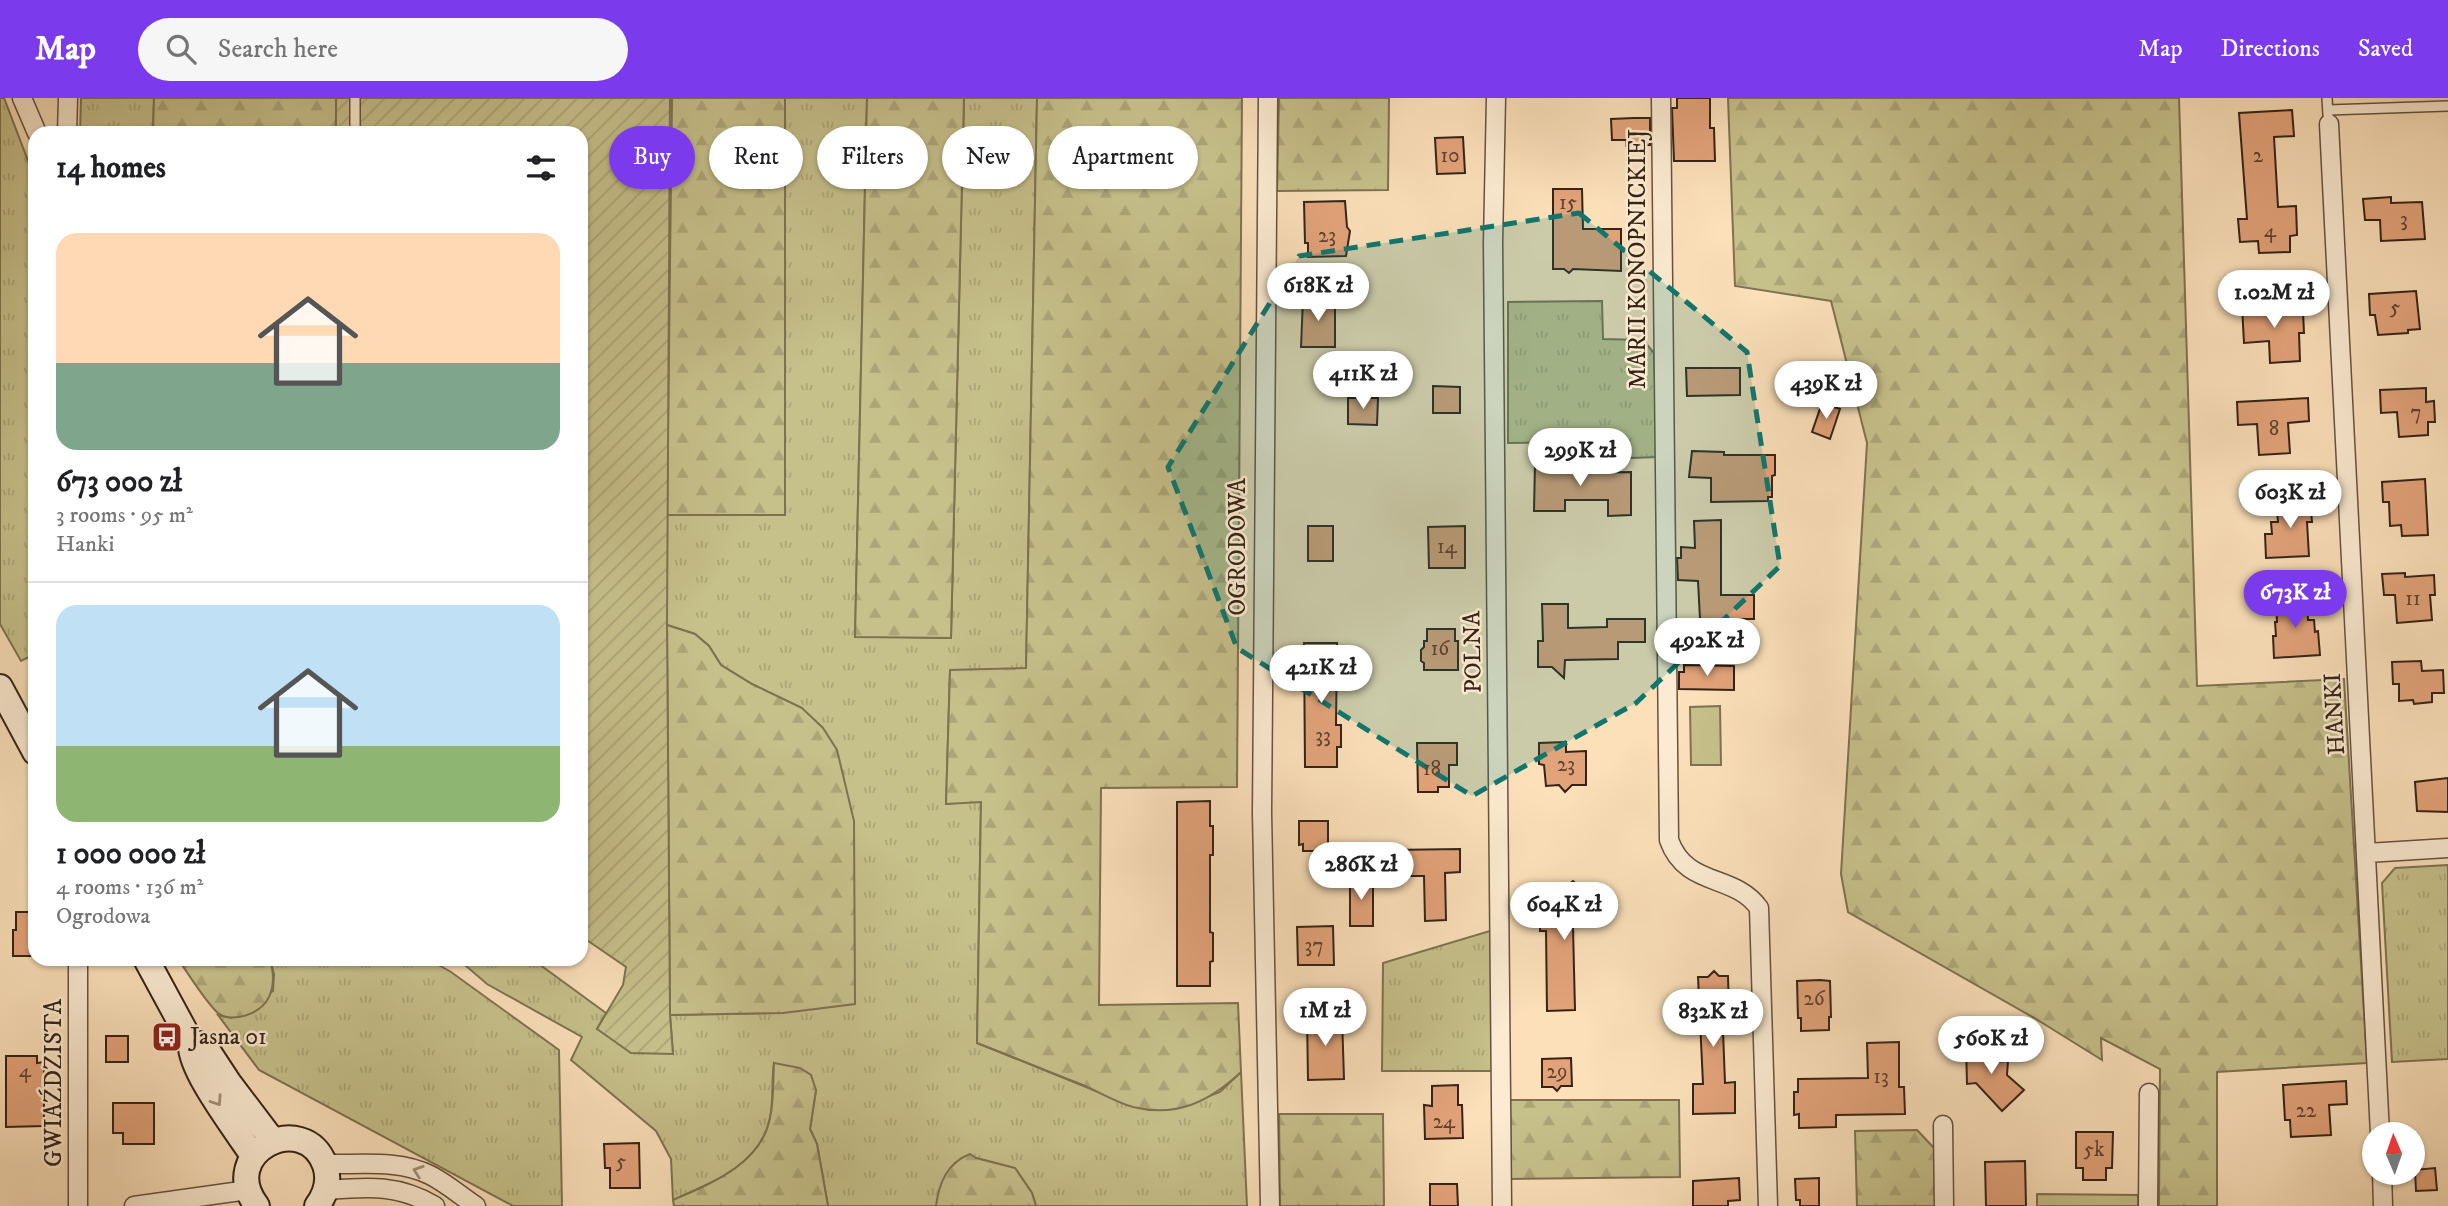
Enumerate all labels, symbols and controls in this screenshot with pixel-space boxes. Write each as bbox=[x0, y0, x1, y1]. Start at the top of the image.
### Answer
search box bbox=[138, 18, 628, 81]
text: Map bbox=[35, 29, 96, 70]
icon: search bbox=[162, 30, 200, 68]
text: Search here bbox=[218, 33, 338, 66]
text: Map bbox=[2138, 34, 2183, 64]
text: Directions bbox=[2221, 34, 2320, 64]
text: Saved bbox=[2358, 34, 2413, 64]
chip: Buy bbox=[609, 126, 695, 189]
chip: Rent bbox=[709, 126, 803, 189]
chip: Filters bbox=[817, 126, 928, 189]
chip: New bbox=[942, 126, 1034, 189]
chip: Apartment bbox=[1048, 126, 1198, 189]
street label: MARII KONOPNICKIEJ bbox=[1623, 129, 1653, 389]
house number: 10 bbox=[1441, 143, 1459, 169]
house number: 2 bbox=[2253, 143, 2264, 169]
icon: filters bbox=[522, 149, 560, 187]
text: 14 homes bbox=[56, 150, 166, 187]
house number: 15 bbox=[1559, 190, 1577, 216]
house number: 3 bbox=[2400, 207, 2408, 233]
house number: 4 bbox=[2264, 218, 2277, 244]
house number: 23 bbox=[1318, 223, 1336, 249]
pin: 618K zł bbox=[1253, 264, 1383, 323]
text: 618K zł bbox=[1283, 271, 1353, 300]
pin: 1.02M zł bbox=[2202, 271, 2346, 330]
icon: home bbox=[245, 278, 371, 404]
text: 1.02M zł bbox=[2234, 278, 2314, 307]
house number: 5 bbox=[2390, 295, 2400, 321]
pin: 411K zł bbox=[1298, 352, 1428, 411]
text: 411K zł bbox=[1329, 359, 1397, 388]
pin: 439K zł bbox=[1761, 362, 1891, 421]
text: 439K zł bbox=[1790, 369, 1862, 398]
house number: 7 bbox=[2410, 400, 2422, 426]
house number: 8 bbox=[2269, 416, 2279, 442]
pin: 299K zł bbox=[1515, 428, 1645, 488]
text: 299K zł bbox=[1544, 436, 1616, 465]
text: 673 000 zł bbox=[56, 464, 182, 501]
pin: 603K zł bbox=[2225, 470, 2355, 530]
street label: OGRODOWA bbox=[1223, 478, 1253, 616]
text: 603K zł bbox=[2255, 478, 2325, 507]
text: 3 rooms · 95 m² bbox=[56, 501, 193, 530]
text: Hanki bbox=[56, 530, 114, 559]
house number: 14 bbox=[1437, 534, 1458, 560]
pin: 673K zł bbox=[2230, 570, 2360, 630]
text: 673K zł bbox=[2260, 578, 2330, 607]
house number: 11 bbox=[2405, 586, 2421, 612]
street label: POLNA bbox=[1457, 610, 1489, 693]
pin: 492K zł bbox=[1642, 618, 1772, 678]
text: 492K zł bbox=[1670, 626, 1744, 655]
house number: 16 bbox=[1431, 636, 1450, 662]
pin: 421K zł bbox=[1256, 646, 1386, 705]
icon: home bbox=[245, 650, 371, 776]
text: 421K zł bbox=[1286, 653, 1356, 682]
street label: HANKI bbox=[2318, 672, 2352, 756]
house number: 33 bbox=[1315, 723, 1331, 749]
house number: 23 bbox=[1557, 752, 1575, 778]
house number: 18 bbox=[1423, 756, 1441, 782]
text: 1 000 000 zł bbox=[56, 836, 205, 873]
pin: 286K zł bbox=[1296, 842, 1426, 902]
text: 286K zł bbox=[1325, 850, 1397, 879]
text: 4 rooms · 136 m² bbox=[56, 873, 203, 902]
pin: 604K zł bbox=[1499, 882, 1629, 942]
text: 604K zł bbox=[1526, 890, 1602, 919]
text: Ogrodowa bbox=[56, 902, 150, 931]
house number: 37 bbox=[1305, 933, 1323, 959]
house number: 26 bbox=[1803, 986, 1826, 1012]
pin: 1M zł bbox=[1276, 988, 1374, 1048]
pin: 832K zł bbox=[1648, 990, 1778, 1049]
text: 1M zł bbox=[1299, 996, 1351, 1025]
text: 832K zł bbox=[1678, 997, 1748, 1026]
street label: GWIAŹDZISTA bbox=[38, 998, 69, 1167]
pin: 560K zł bbox=[1926, 1016, 2056, 1076]
bus stop icon: Jasna 01 bbox=[150, 1020, 184, 1054]
place label: Jasna 01 bbox=[188, 1022, 267, 1052]
text: 560K zł bbox=[1954, 1024, 2028, 1053]
house number: 4 bbox=[19, 1058, 32, 1084]
house number: 29 bbox=[1547, 1059, 1567, 1085]
house number: 13 bbox=[1873, 1064, 1889, 1090]
one-way arrow bbox=[208, 1093, 221, 1106]
house number: 22 bbox=[2296, 1098, 2317, 1124]
house number: 24 bbox=[1433, 1109, 1456, 1135]
north arrow bbox=[2362, 1122, 2426, 1185]
map controls bbox=[2362, 1122, 2425, 1185]
house number: 5k bbox=[2084, 1137, 2105, 1163]
house number: 5 bbox=[616, 1149, 626, 1175]
one-way arrow bbox=[413, 1165, 425, 1179]

